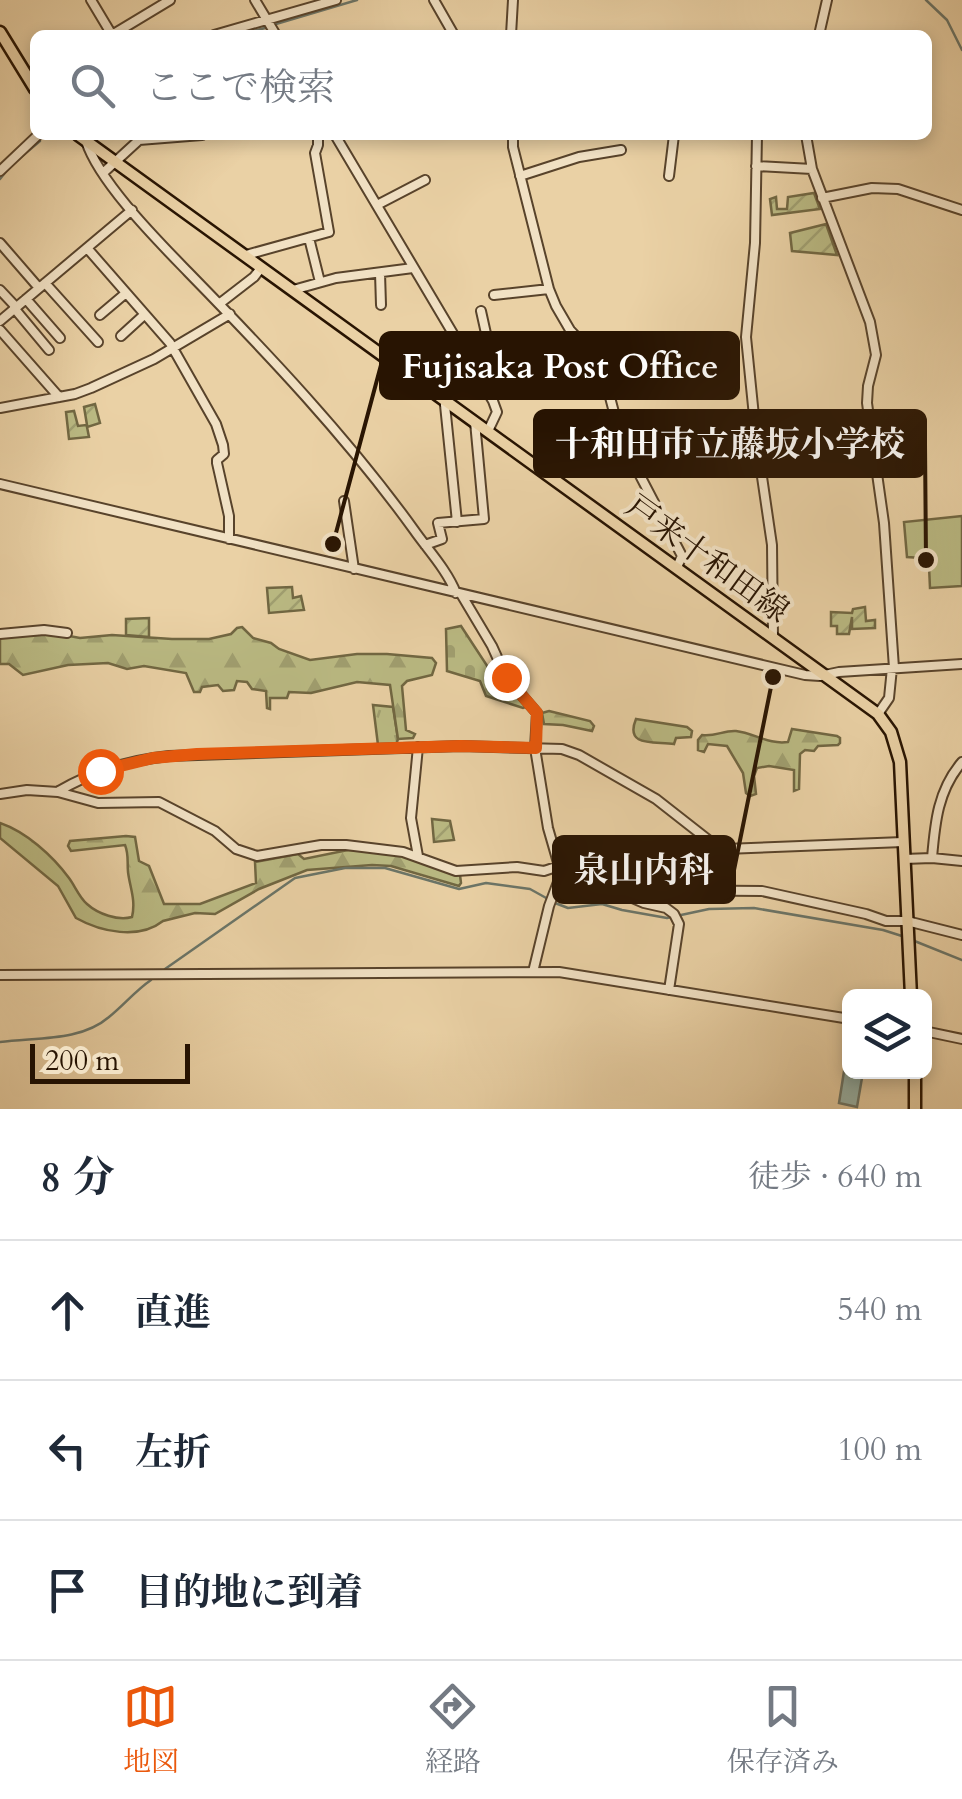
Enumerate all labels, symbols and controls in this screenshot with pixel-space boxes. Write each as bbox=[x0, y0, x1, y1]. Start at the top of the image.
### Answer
search box bbox=[30, 30, 932, 140]
icon: search bbox=[65, 58, 120, 113]
text: ここで検索 bbox=[145, 62, 335, 114]
callout: Fujisaka Post Office bbox=[381, 333, 738, 398]
text: Fujisaka Post Office bbox=[402, 343, 718, 391]
callout: 十和田市立藤坂小学校 bbox=[535, 411, 925, 476]
text: 十和田市立藤坂小学校 bbox=[555, 421, 905, 469]
street label: 戸来十和田線 bbox=[616, 485, 798, 633]
route end bbox=[484, 655, 530, 701]
route start bbox=[78, 749, 124, 795]
callout: 泉山内科 bbox=[554, 837, 734, 902]
text: 泉山内科 bbox=[574, 847, 714, 895]
map controls bbox=[842, 989, 932, 1079]
button: layers bbox=[842, 989, 932, 1079]
scale bar bbox=[30, 1039, 190, 1084]
text: 200 m bbox=[45, 1042, 119, 1080]
text: 8 分 bbox=[40, 1149, 115, 1206]
text: 徒歩 · 640 m bbox=[748, 1155, 922, 1199]
icon: ahead bbox=[40, 1283, 95, 1338]
text: 直進 bbox=[135, 1287, 211, 1339]
text: 540 m bbox=[837, 1288, 922, 1332]
icon: left bbox=[40, 1423, 95, 1478]
text: 左折 bbox=[135, 1427, 211, 1479]
text: 100 m bbox=[837, 1428, 922, 1472]
icon: arrive bbox=[40, 1563, 95, 1618]
text: 目的地に到着 bbox=[135, 1567, 363, 1619]
tab: 地図 bbox=[123, 1679, 179, 1781]
tab: 経路 bbox=[425, 1679, 481, 1781]
tab: 保存済み bbox=[727, 1679, 839, 1781]

